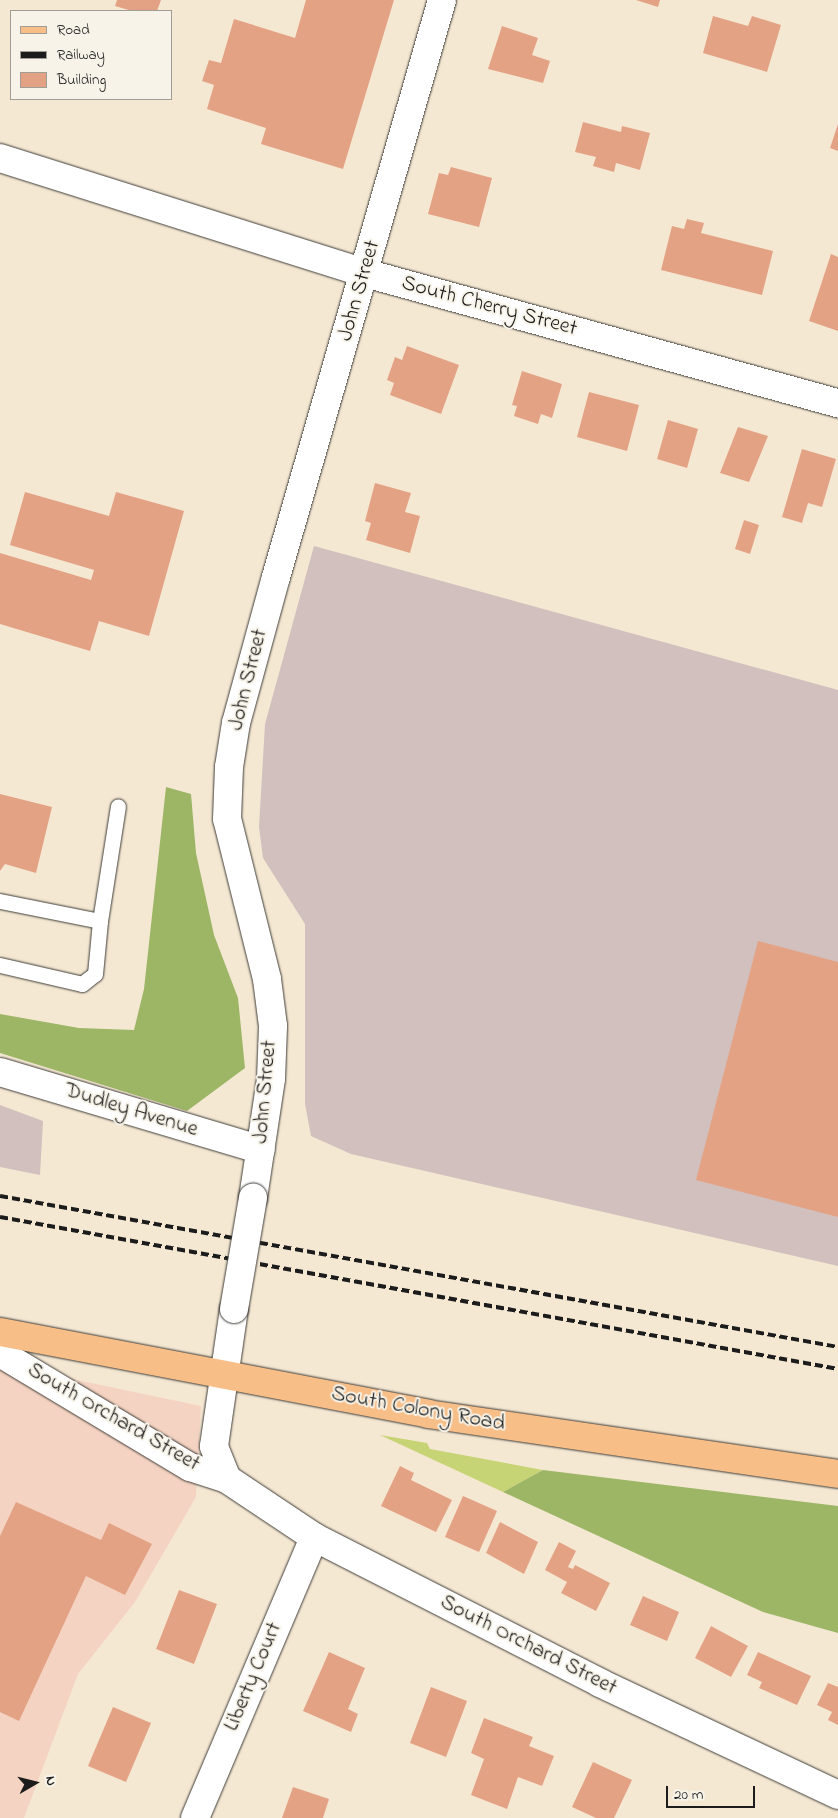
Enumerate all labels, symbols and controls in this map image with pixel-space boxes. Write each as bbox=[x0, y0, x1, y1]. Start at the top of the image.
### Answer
legend bbox=[10, 10, 172, 100]
text: Road bbox=[57, 19, 90, 41]
text: Railway bbox=[57, 44, 105, 66]
text: Building bbox=[57, 69, 106, 91]
street label: John Street bbox=[333, 237, 387, 345]
street label: South Cherry Street bbox=[398, 271, 580, 343]
street label: John Street bbox=[224, 626, 274, 734]
street label: John Street bbox=[248, 1039, 284, 1145]
street label: Dudley Avenue bbox=[61, 1078, 201, 1144]
street label: South Orchard Street bbox=[22, 1358, 204, 1478]
street label: South Colony Road bbox=[329, 1382, 507, 1438]
street label: South Orchard Street bbox=[435, 1590, 621, 1702]
street label: Liberty Court bbox=[219, 1619, 289, 1735]
north arrow bbox=[10, 1758, 60, 1808]
text: N bbox=[39, 1775, 61, 1787]
scale bar bbox=[668, 1776, 757, 1808]
text: 20 m bbox=[674, 1784, 703, 1806]

